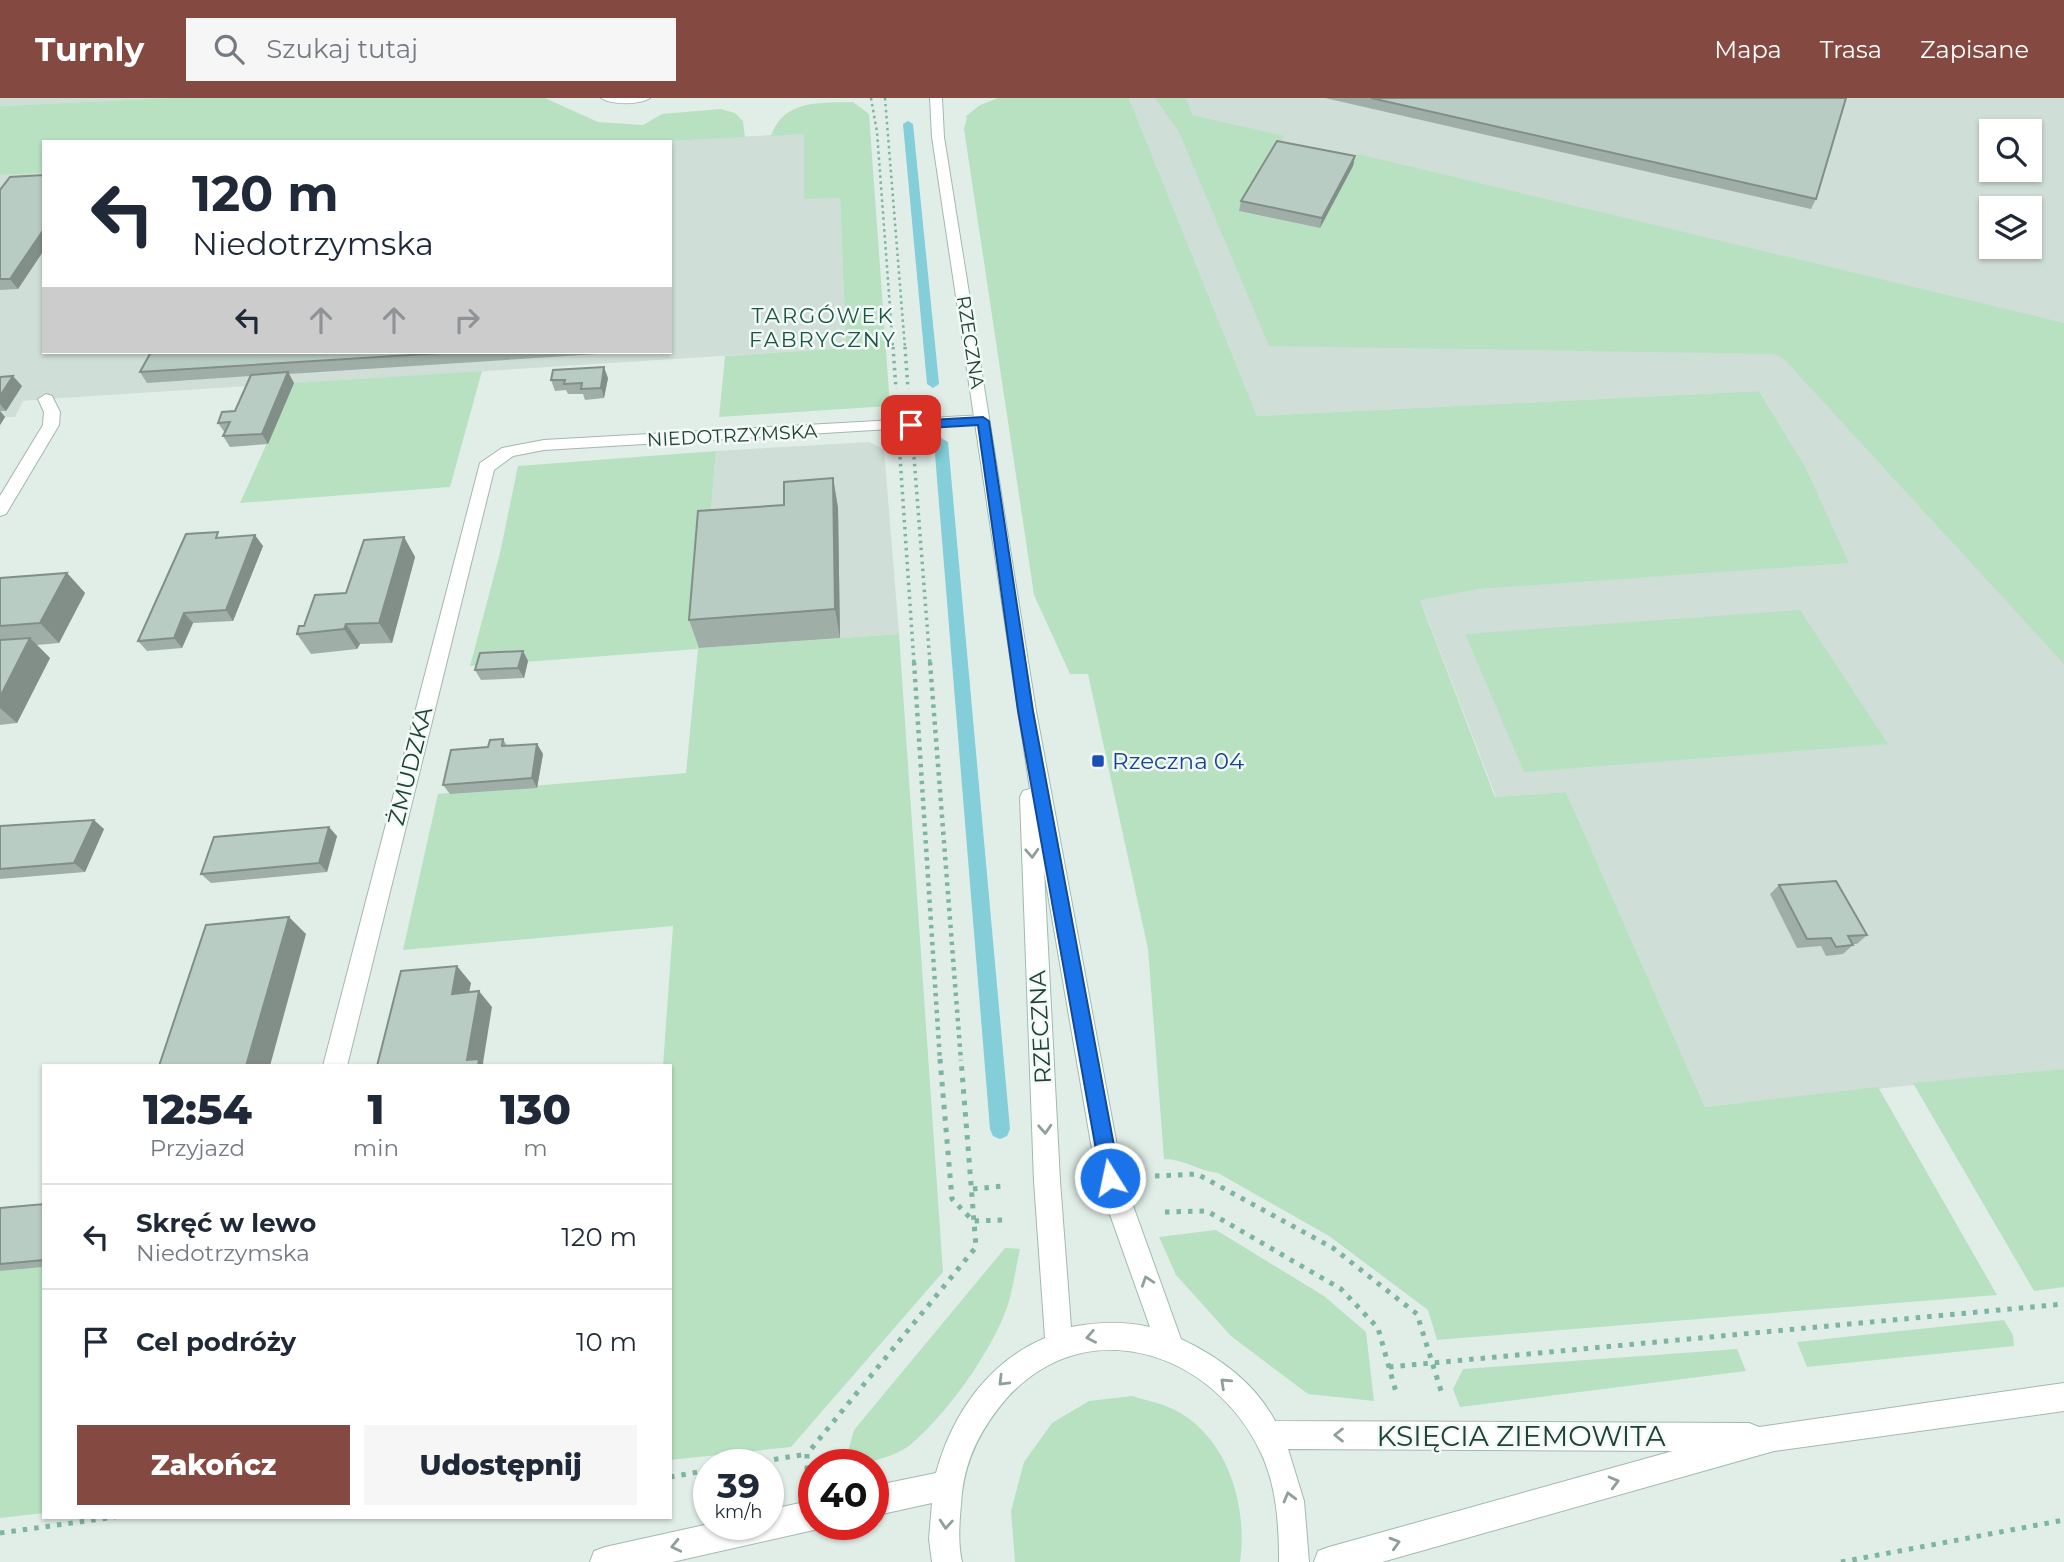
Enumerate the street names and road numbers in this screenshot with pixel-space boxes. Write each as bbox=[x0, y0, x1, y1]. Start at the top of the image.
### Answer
street label: RZECZNA bbox=[952, 294, 989, 391]
street label: NIEDOTRZYMSKA bbox=[646, 420, 818, 451]
street label: ŻMUDZKA bbox=[382, 703, 438, 828]
street label: RZECZNA bbox=[1023, 969, 1057, 1084]
street label: KSIĘCIA ZIEMOWITA bbox=[1377, 1419, 1666, 1453]

